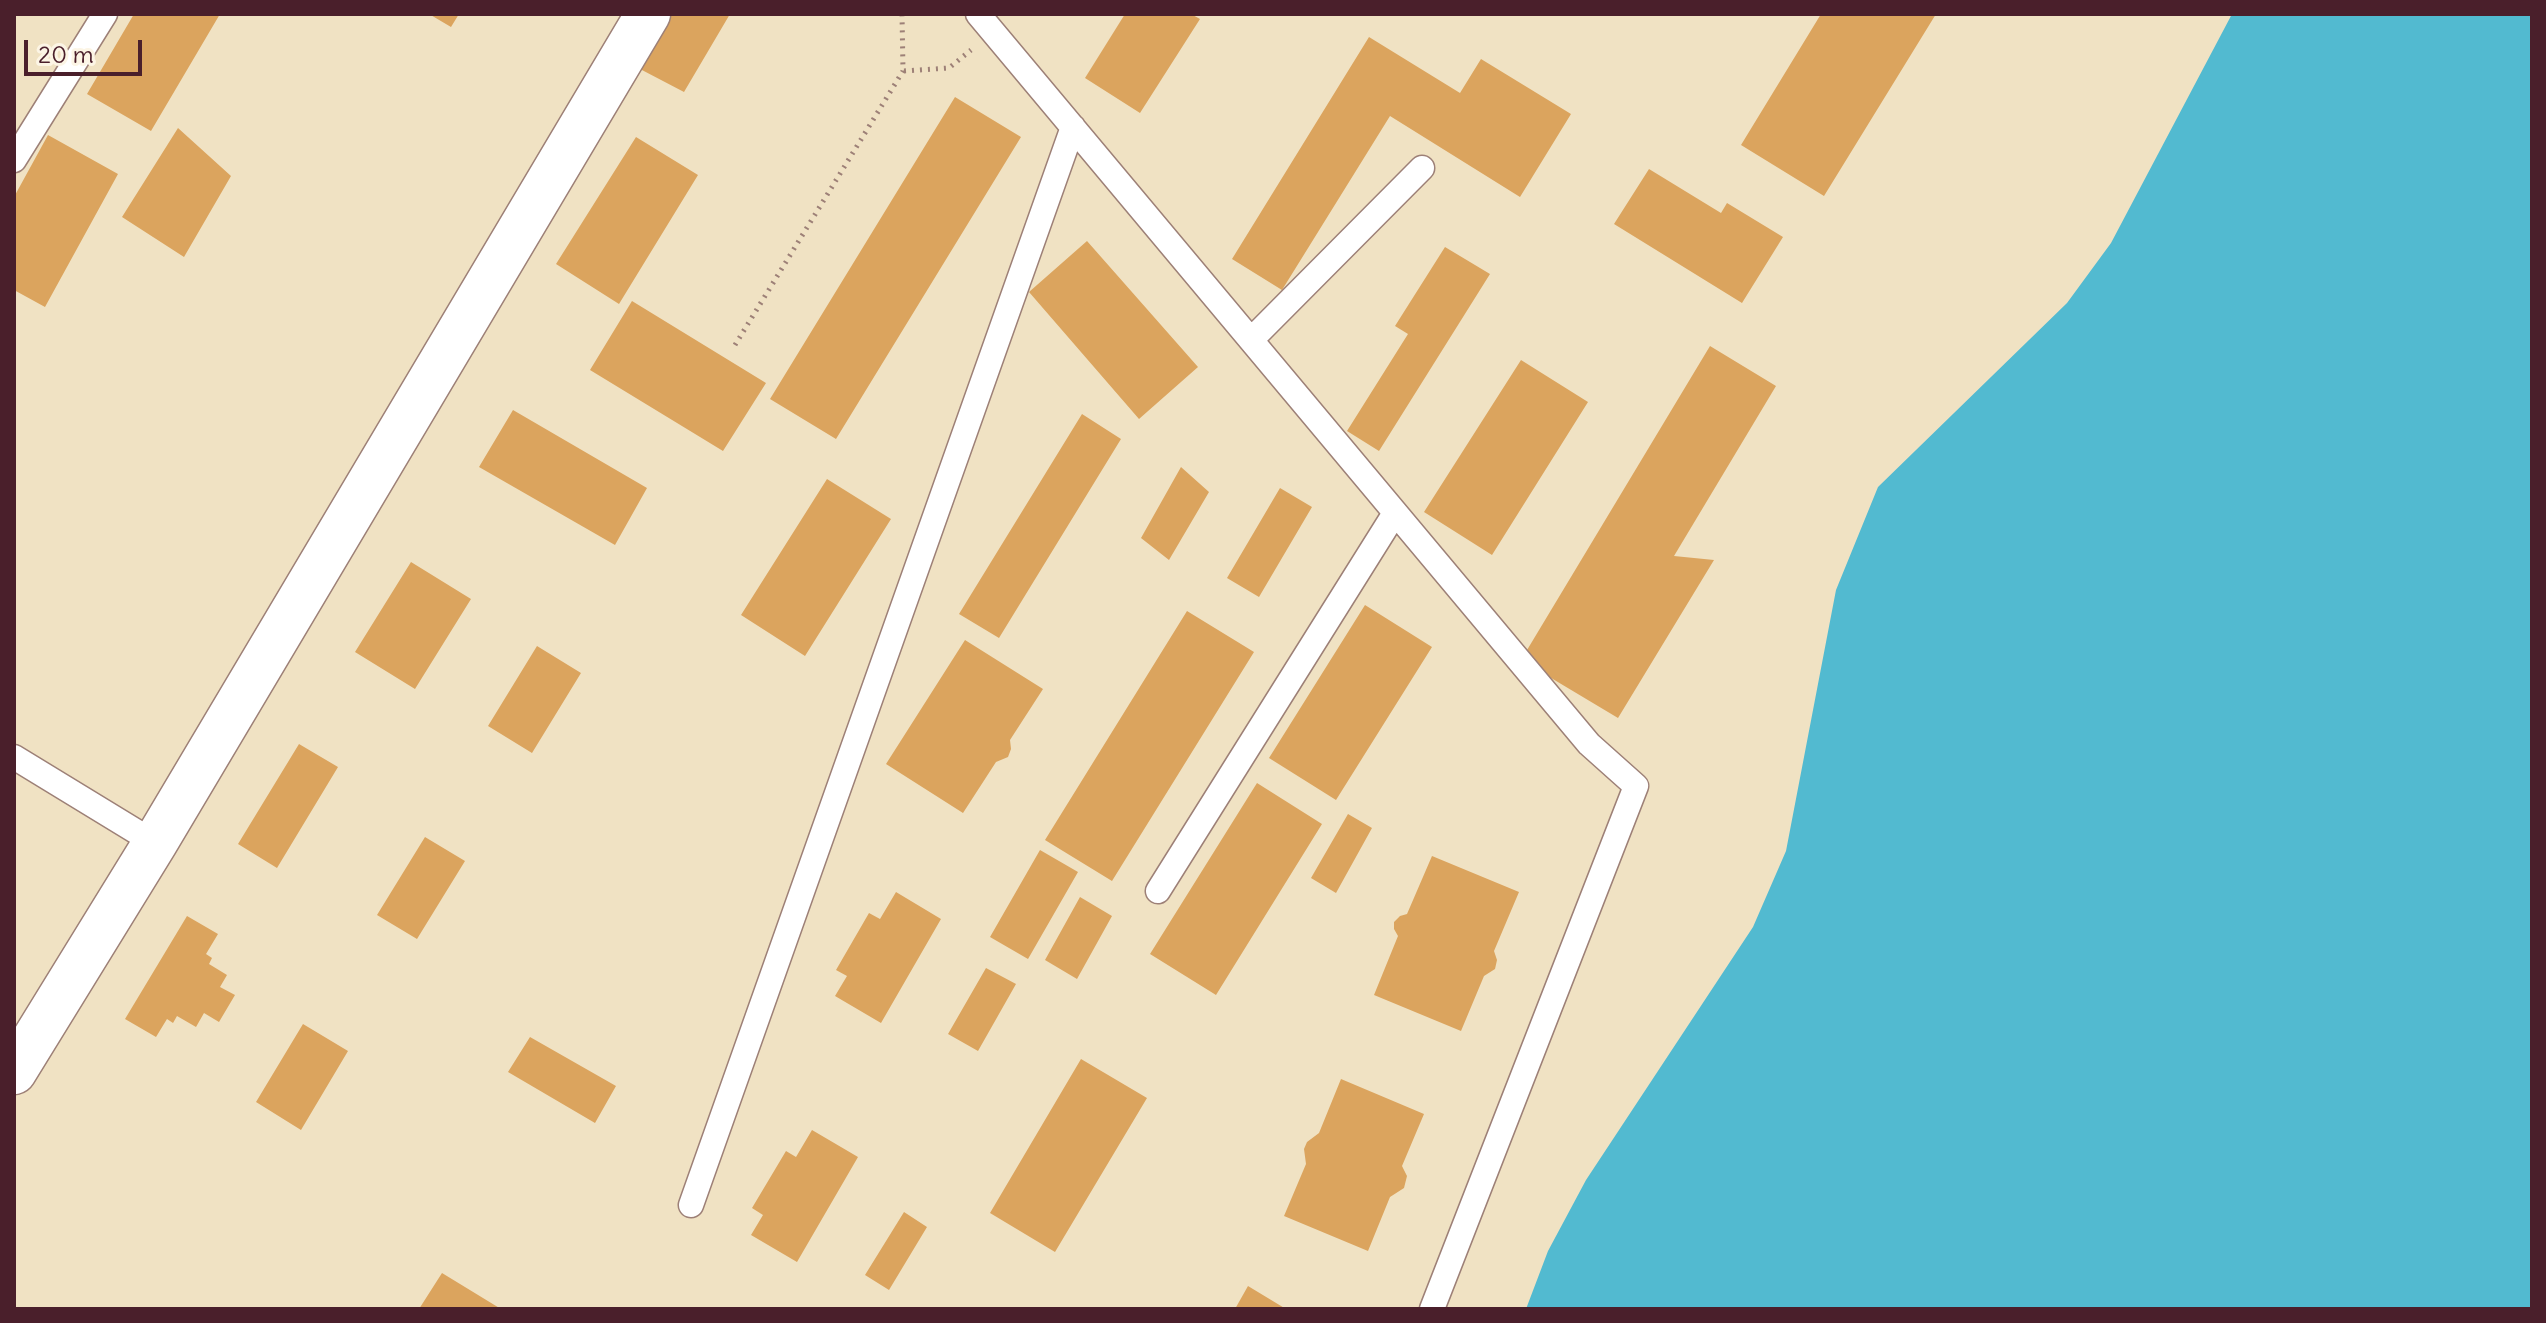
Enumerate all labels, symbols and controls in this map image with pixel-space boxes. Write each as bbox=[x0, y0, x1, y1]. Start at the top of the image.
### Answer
scale bar bbox=[28, 24, 146, 74]
text: 20 m bbox=[38, 39, 94, 69]

